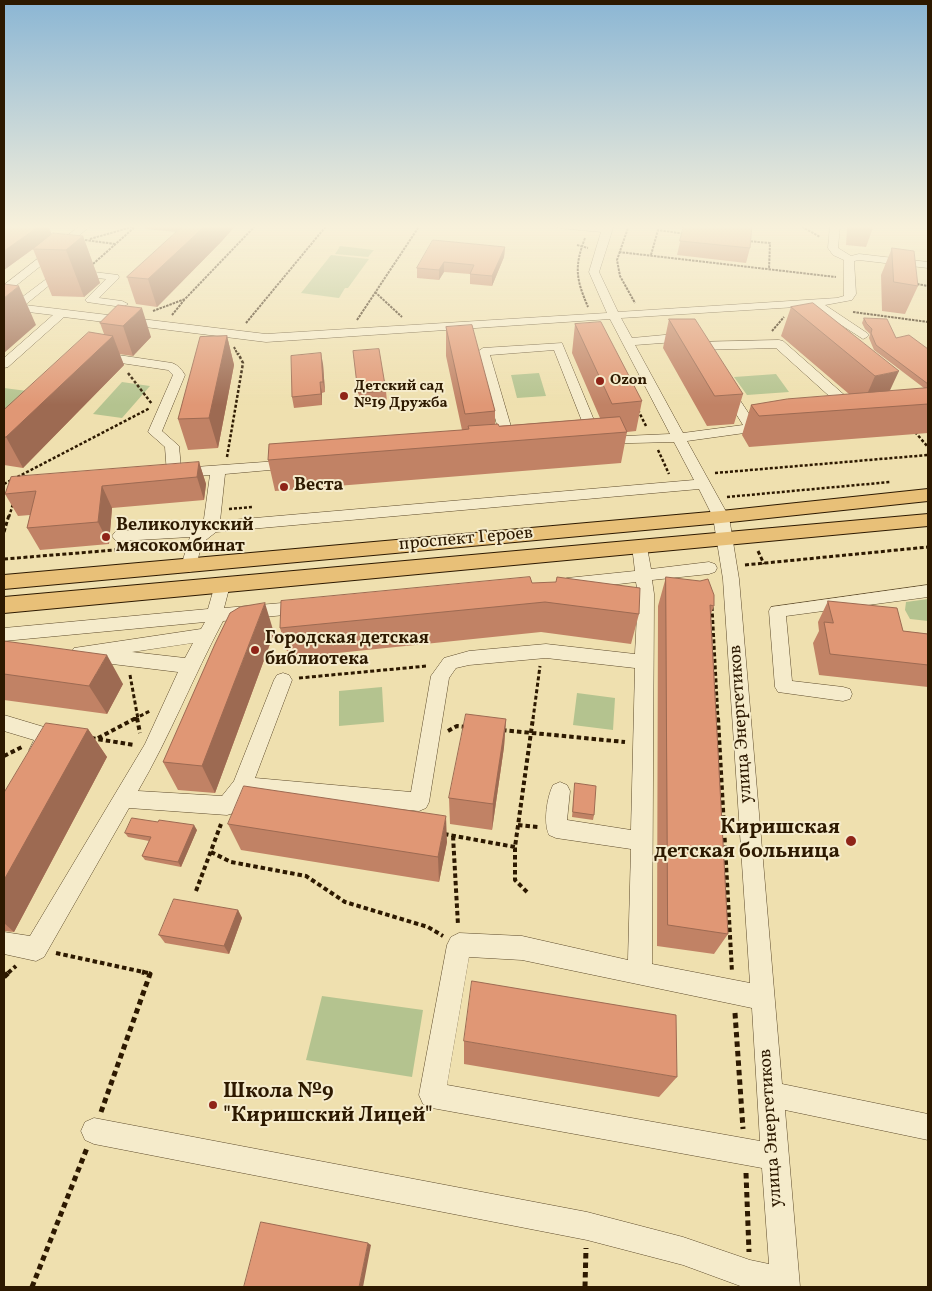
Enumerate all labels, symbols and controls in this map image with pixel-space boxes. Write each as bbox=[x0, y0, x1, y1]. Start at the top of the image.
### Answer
place label: Ozon bbox=[610, 372, 647, 390]
marker: Ozon bbox=[594, 375, 606, 387]
place label: Детский сад №19 Дружба bbox=[354, 378, 448, 413]
marker: Детский сад №19 Дружба bbox=[338, 390, 350, 402]
place label: Веста bbox=[294, 476, 343, 498]
marker: Веста bbox=[278, 481, 290, 493]
place label: Великолукский мясокомбинат bbox=[116, 516, 254, 558]
street label: проспект Героев bbox=[398, 523, 534, 557]
marker: Великолукский мясокомбинат bbox=[100, 531, 112, 543]
place label: Городская детская библиотека bbox=[265, 629, 429, 672]
marker: Городская детская библиотека bbox=[249, 644, 261, 656]
street label: улица Энергетиков bbox=[726, 644, 758, 804]
place label: Киришская детская больница bbox=[654, 816, 840, 866]
marker: Киришская детская больница bbox=[844, 834, 858, 848]
street label: улица Энергетиков bbox=[756, 1048, 788, 1208]
place label: Школа №9 "Киришский Лицей" bbox=[223, 1080, 433, 1130]
marker: Школа №9 "Киришский Лицей" bbox=[207, 1099, 219, 1111]

